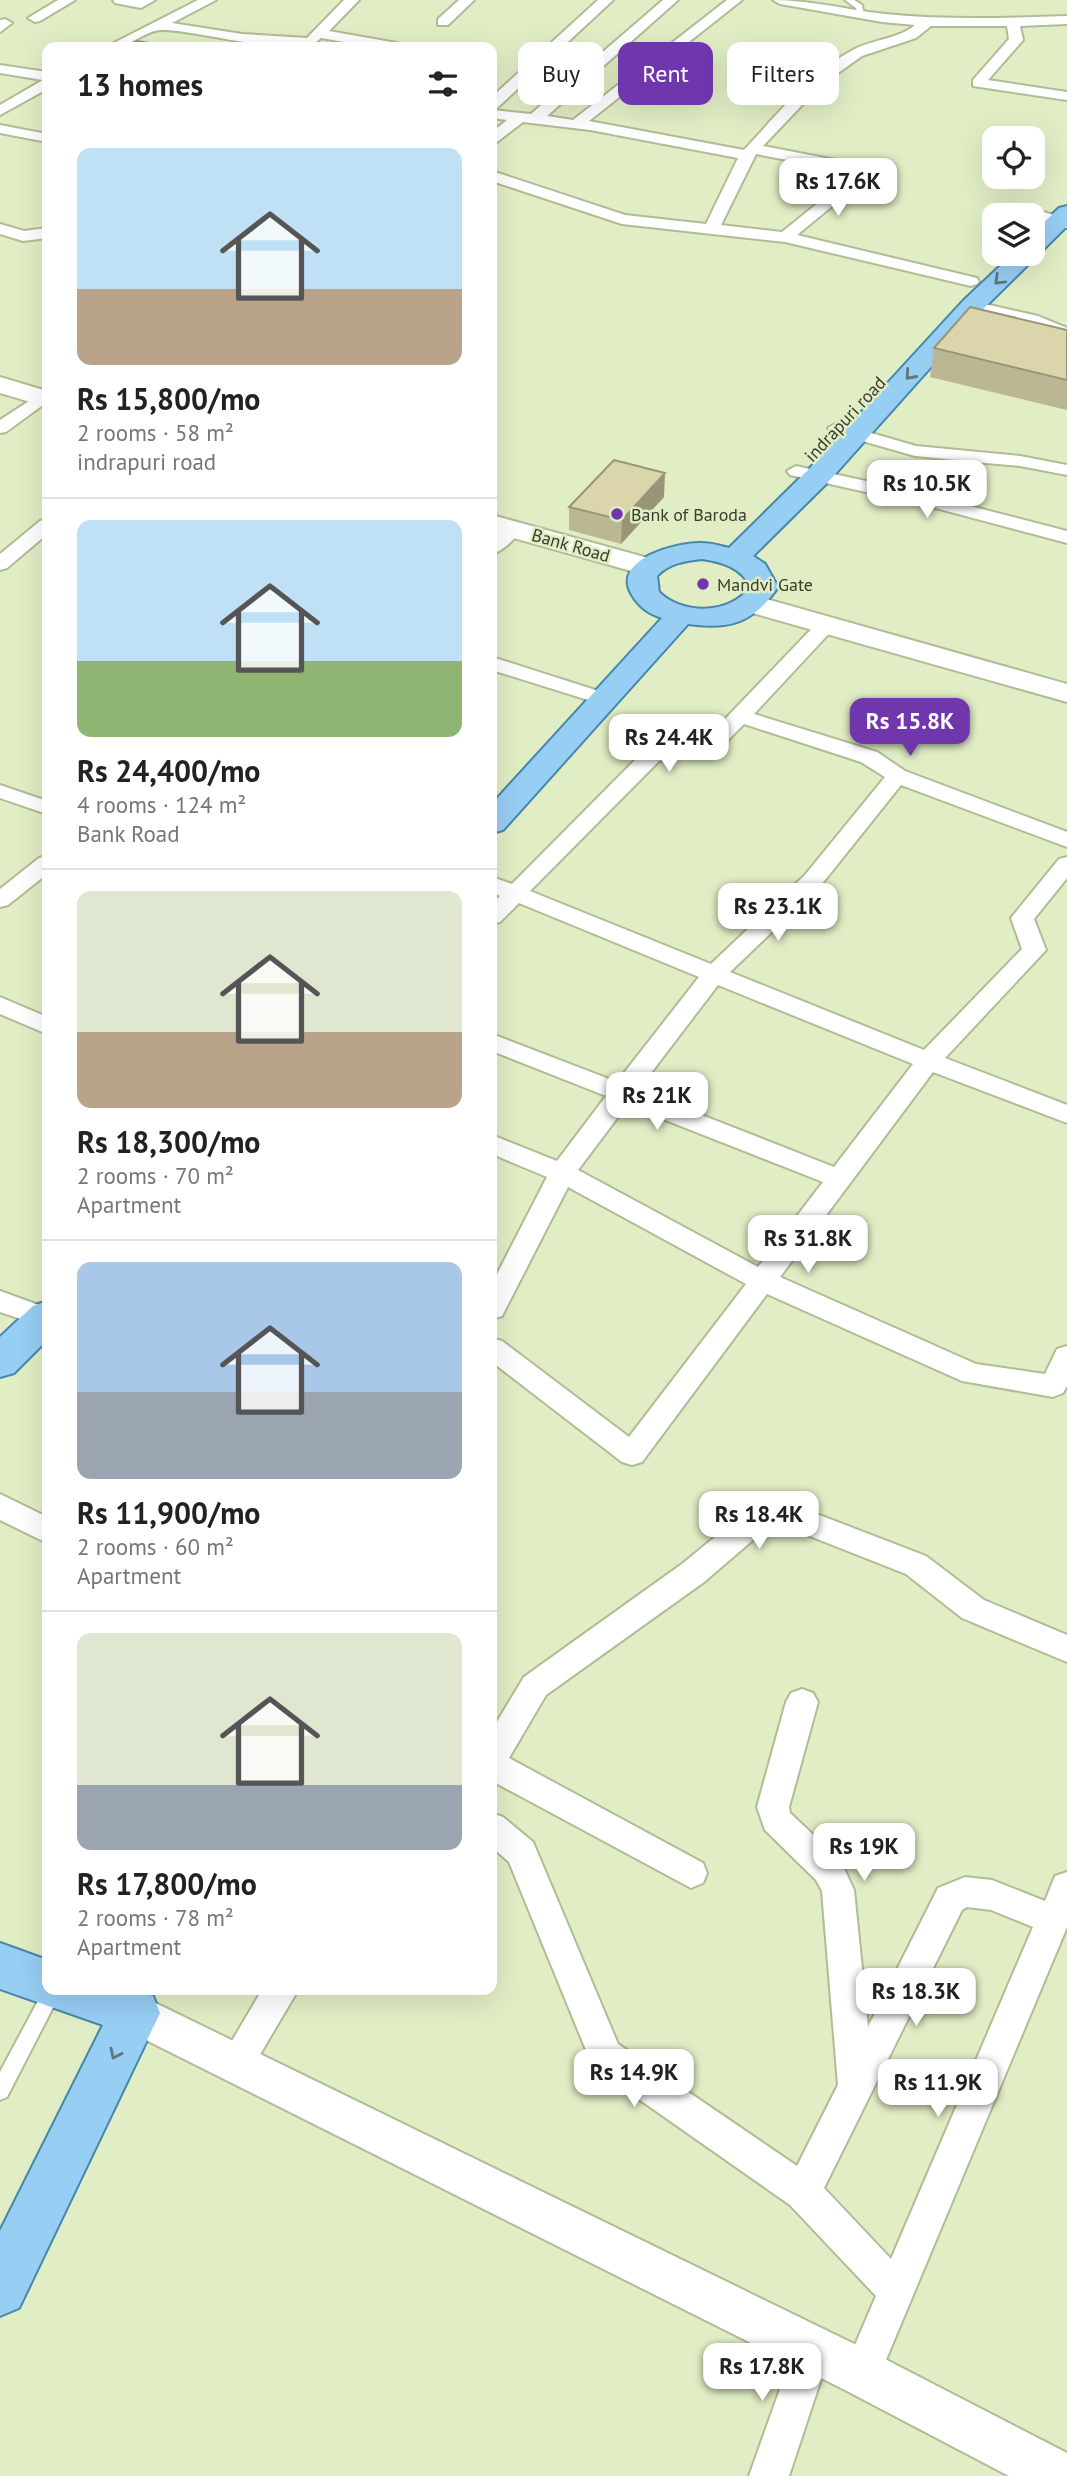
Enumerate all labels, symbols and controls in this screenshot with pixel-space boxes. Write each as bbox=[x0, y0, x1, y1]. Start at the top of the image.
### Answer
chip: Buy bbox=[518, 42, 604, 105]
chip: Rent bbox=[618, 42, 713, 105]
chip: Filters bbox=[727, 42, 839, 105]
text: 13 homes bbox=[77, 65, 203, 104]
icon: filters bbox=[424, 65, 462, 103]
map controls bbox=[982, 126, 1045, 266]
button: locate bbox=[982, 126, 1045, 189]
pin: Rs 17.6K bbox=[766, 158, 910, 218]
text: Rs 17.6K bbox=[795, 166, 881, 195]
icon: home bbox=[207, 193, 333, 319]
button: layers bbox=[982, 203, 1045, 266]
one-way arrow bbox=[995, 272, 1007, 284]
one-way arrow bbox=[906, 367, 918, 380]
street label: indrapuri road bbox=[799, 371, 891, 467]
text: Rs 15,800/mo bbox=[77, 379, 260, 418]
text: 2 rooms · 58 m² bbox=[77, 418, 234, 447]
text: indrapuri road bbox=[77, 447, 216, 476]
pin: Rs 10.5K bbox=[855, 461, 999, 520]
text: Rs 10.5K bbox=[883, 468, 971, 497]
place label: Bank of Baroda bbox=[631, 503, 747, 526]
marker: Bank of Baroda bbox=[609, 506, 625, 522]
street label: Bank Road bbox=[529, 523, 613, 567]
icon: home bbox=[207, 565, 333, 691]
place label: Mandvi Gate bbox=[717, 573, 813, 596]
marker: Mandvi Gate bbox=[695, 576, 711, 592]
pin: Rs 15.8K bbox=[838, 698, 982, 758]
text: Rs 15.8K bbox=[866, 706, 954, 735]
pin: Rs 24.4K bbox=[597, 714, 741, 774]
text: Rs 24.4K bbox=[625, 722, 713, 751]
text: Rs 24,400/mo bbox=[77, 751, 260, 790]
text: 4 rooms · 124 m² bbox=[77, 790, 246, 819]
text: Bank Road bbox=[77, 819, 180, 848]
pin: Rs 23.1K bbox=[706, 884, 850, 943]
text: Rs 23.1K bbox=[734, 891, 822, 920]
icon: home bbox=[207, 936, 333, 1062]
pin: Rs 21K bbox=[600, 1072, 714, 1132]
text: Rs 21K bbox=[622, 1080, 692, 1109]
text: Rs 18,300/mo bbox=[77, 1122, 260, 1161]
text: 2 rooms · 70 m² bbox=[77, 1161, 234, 1190]
text: Apartment bbox=[77, 1190, 181, 1219]
pin: Rs 31.8K bbox=[736, 1216, 880, 1275]
text: Rs 31.8K bbox=[764, 1223, 852, 1252]
icon: home bbox=[207, 1307, 333, 1433]
pin: Rs 18.4K bbox=[687, 1492, 831, 1551]
text: Rs 11,900/mo bbox=[77, 1493, 260, 1532]
text: Rs 18.4K bbox=[715, 1499, 803, 1528]
text: 2 rooms · 60 m² bbox=[77, 1532, 234, 1561]
text: Apartment bbox=[77, 1561, 181, 1590]
icon: home bbox=[207, 1678, 333, 1804]
pin: Rs 19K bbox=[807, 1824, 921, 1883]
text: Rs 19K bbox=[829, 1831, 899, 1860]
text: Rs 17,800/mo bbox=[77, 1864, 257, 1903]
text: 2 rooms · 78 m² bbox=[77, 1903, 234, 1932]
text: Apartment bbox=[77, 1932, 181, 1961]
pin: Rs 18.3K bbox=[844, 1968, 988, 2028]
text: Rs 18.3K bbox=[872, 1976, 960, 2005]
one-way arrow bbox=[110, 2047, 124, 2059]
pin: Rs 14.9K bbox=[562, 2050, 706, 2109]
text: Rs 14.9K bbox=[590, 2057, 678, 2086]
pin: Rs 11.9K bbox=[866, 2060, 1010, 2119]
text: Rs 11.9K bbox=[894, 2067, 982, 2096]
pin: Rs 17.8K bbox=[690, 2344, 834, 2403]
text: Rs 17.8K bbox=[719, 2351, 805, 2380]

